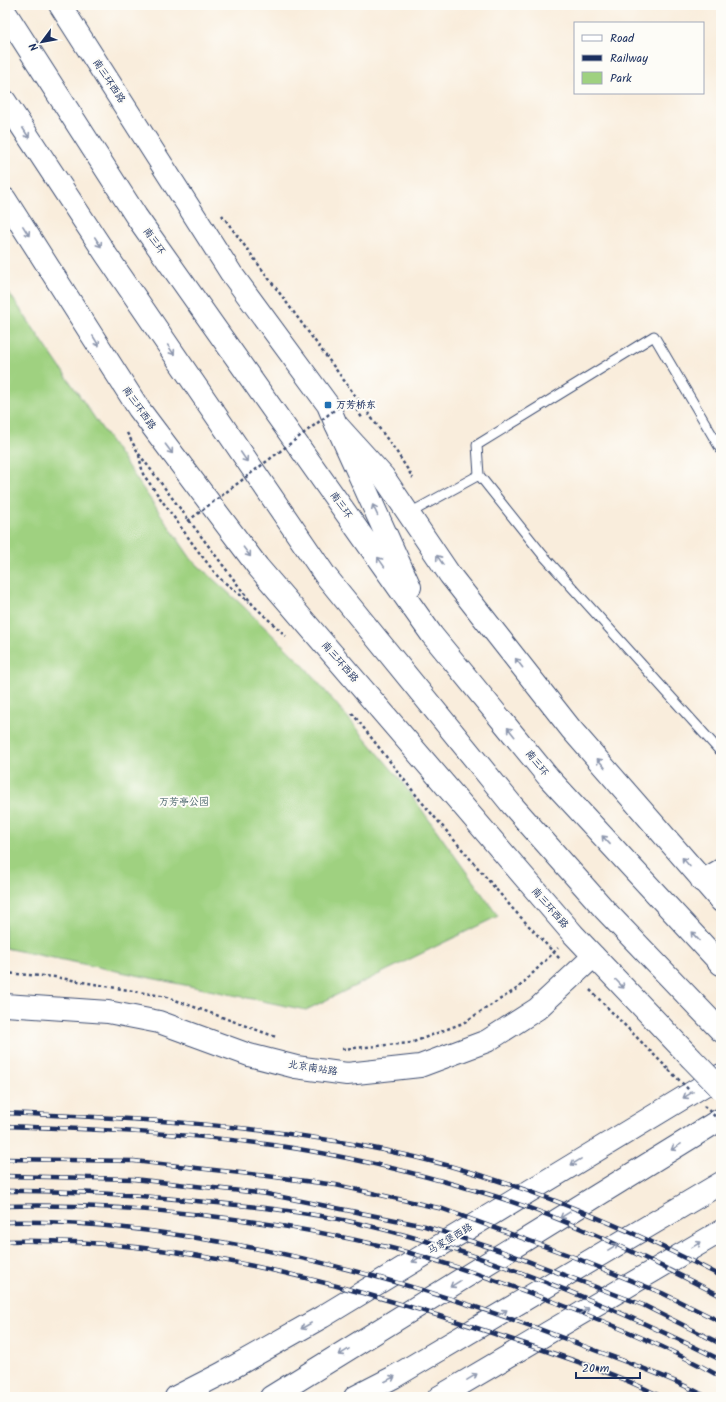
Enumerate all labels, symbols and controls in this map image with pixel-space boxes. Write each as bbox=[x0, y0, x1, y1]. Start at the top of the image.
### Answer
north arrow bbox=[22, 22, 62, 62]
legend bbox=[574, 22, 704, 94]
text: Road bbox=[610, 29, 635, 48]
text: N bbox=[25, 39, 44, 54]
text: Railway bbox=[610, 49, 648, 68]
street label: 南三环西路 bbox=[89, 56, 129, 106]
text: Park bbox=[610, 69, 632, 88]
one-way arrow bbox=[22, 128, 31, 139]
street label: 南三环 bbox=[139, 224, 169, 258]
one-way arrow bbox=[22, 226, 30, 237]
one-way arrow bbox=[94, 236, 102, 247]
one-way arrow bbox=[92, 335, 100, 347]
one-way arrow bbox=[167, 344, 175, 355]
street label: 南三环西路 bbox=[118, 383, 160, 433]
place label: 万芳桥东 bbox=[336, 397, 376, 413]
marker: 万芳桥东 bbox=[323, 400, 333, 410]
one-way arrow bbox=[165, 443, 173, 454]
one-way arrow bbox=[240, 451, 248, 462]
street label: 南三环 bbox=[326, 488, 356, 522]
one-way arrow bbox=[371, 505, 379, 517]
one-way arrow bbox=[243, 547, 251, 558]
one-way arrow bbox=[436, 554, 444, 565]
one-way arrow bbox=[377, 557, 385, 568]
street label: 南三环西路 bbox=[318, 638, 362, 686]
one-way arrow bbox=[515, 657, 523, 668]
one-way arrow bbox=[507, 727, 516, 737]
street label: 南三环 bbox=[521, 746, 553, 780]
one-way arrow bbox=[596, 758, 605, 769]
park label: 万芳亭公园 bbox=[159, 794, 209, 810]
one-way arrow bbox=[602, 835, 611, 845]
one-way arrow bbox=[681, 856, 690, 867]
street label: 南三环西路 bbox=[528, 884, 572, 932]
one-way arrow bbox=[690, 931, 699, 941]
one-way arrow bbox=[615, 979, 625, 989]
street label: 北京南站路 bbox=[287, 1056, 339, 1080]
one-way arrow bbox=[683, 1091, 694, 1099]
one-way arrow bbox=[671, 1143, 682, 1151]
one-way arrow bbox=[570, 1159, 582, 1167]
one-way arrow bbox=[559, 1212, 571, 1220]
street label: 马家堡西路 bbox=[424, 1219, 476, 1259]
one-way arrow bbox=[690, 1241, 702, 1249]
one-way arrow bbox=[607, 1242, 619, 1250]
one-way arrow bbox=[411, 1255, 423, 1263]
one-way arrow bbox=[449, 1280, 461, 1288]
one-way arrow bbox=[578, 1307, 590, 1315]
one-way arrow bbox=[496, 1309, 507, 1317]
one-way arrow bbox=[300, 1322, 312, 1330]
one-way arrow bbox=[339, 1348, 350, 1356]
scale bar bbox=[576, 1354, 640, 1380]
text: 20 m bbox=[582, 1359, 610, 1378]
one-way arrow bbox=[466, 1373, 478, 1381]
one-way arrow bbox=[384, 1375, 396, 1382]

